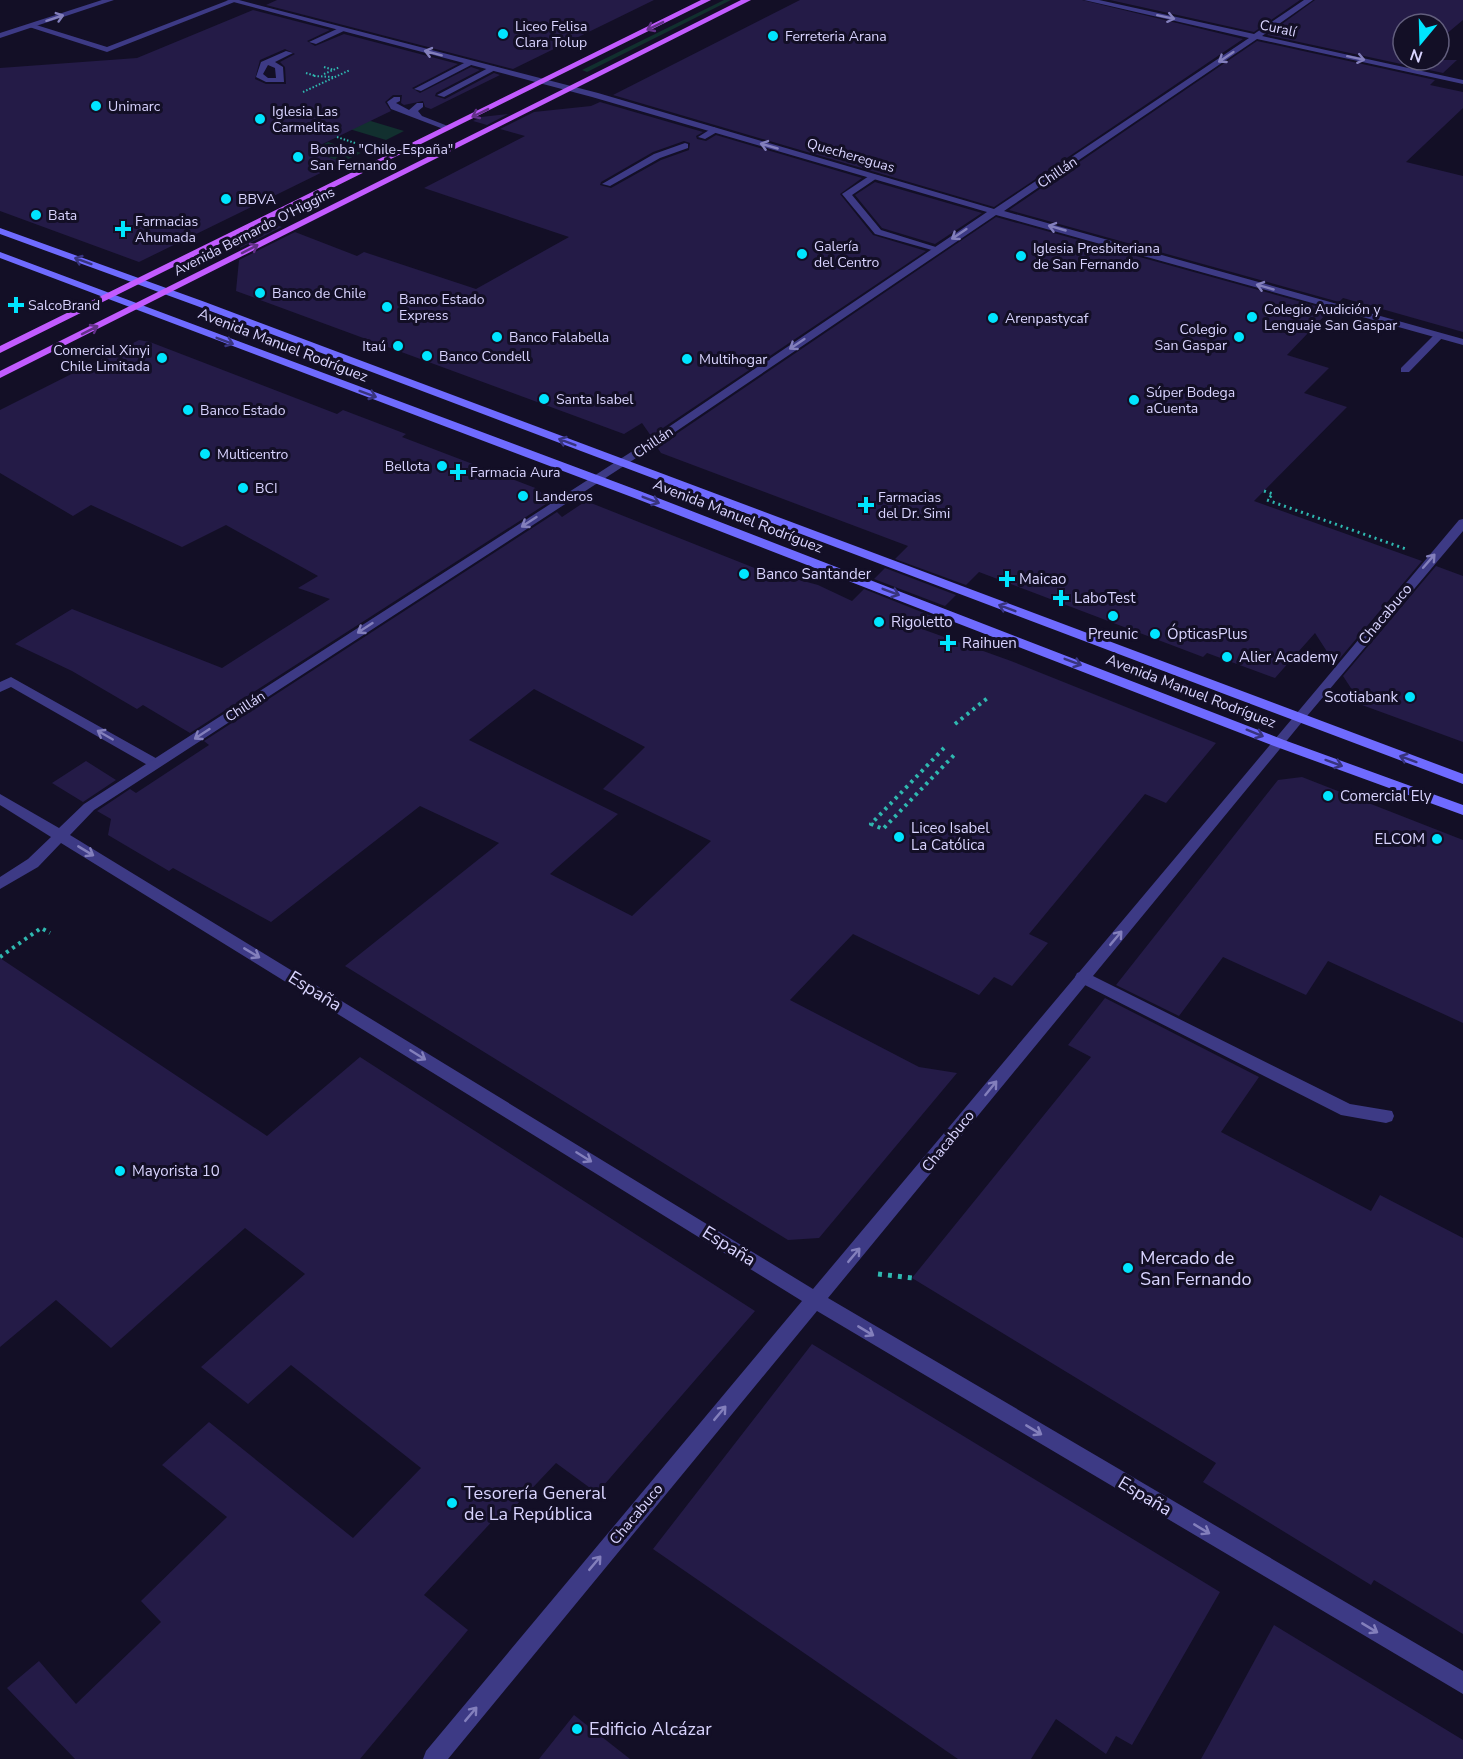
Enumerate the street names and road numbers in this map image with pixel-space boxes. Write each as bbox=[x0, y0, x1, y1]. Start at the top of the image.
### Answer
street label: Curalí bbox=[1258, 15, 1299, 42]
street label: Quechereguas bbox=[805, 134, 897, 177]
street label: Chillán bbox=[1034, 152, 1081, 193]
street label: Avenida Bernardo O'Higgins bbox=[170, 182, 338, 280]
street label: Avenida Manuel Rodríguez bbox=[195, 303, 371, 387]
street label: Chillán bbox=[630, 422, 677, 463]
street label: Avenida Manuel Rodríguez bbox=[650, 474, 826, 558]
street label: Chacabuco bbox=[1354, 579, 1416, 649]
street label: Avenida Manuel Rodríguez bbox=[1103, 649, 1279, 733]
street label: Chillán bbox=[222, 686, 269, 726]
street label: España bbox=[284, 965, 346, 1017]
street label: Chacabuco bbox=[917, 1106, 979, 1176]
street label: España bbox=[698, 1220, 760, 1272]
street label: España bbox=[1114, 1471, 1176, 1521]
street label: Chacabuco bbox=[605, 1479, 667, 1549]

